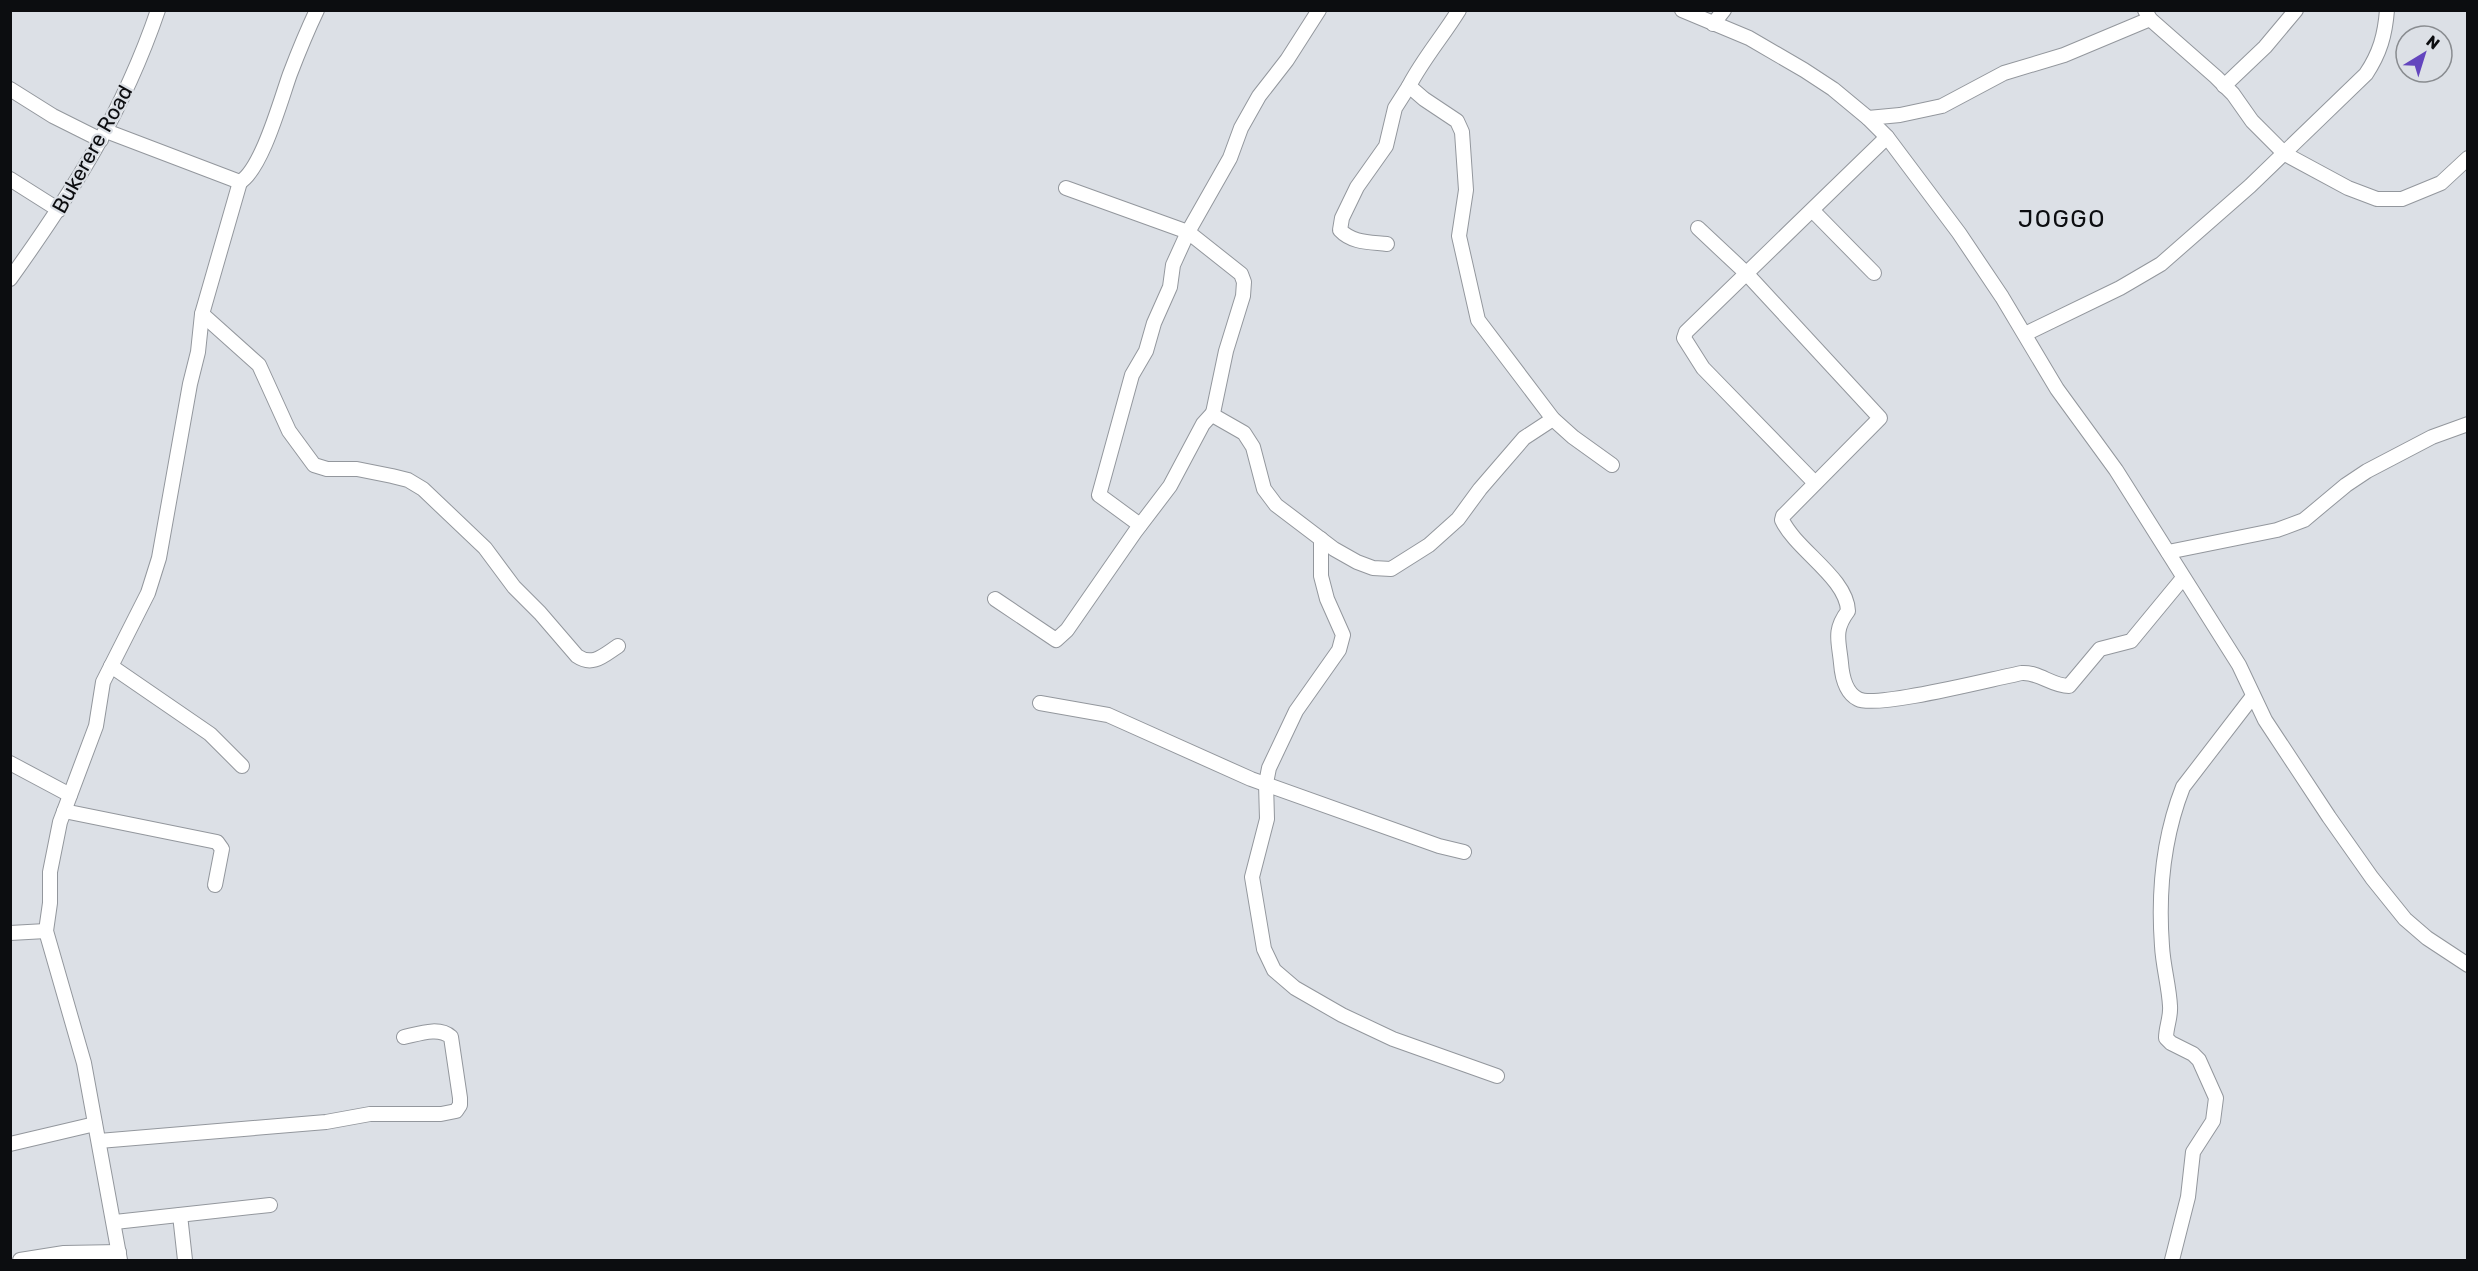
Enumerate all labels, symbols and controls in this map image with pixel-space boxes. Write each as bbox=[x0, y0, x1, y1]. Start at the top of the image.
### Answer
north arrow bbox=[2394, 24, 2454, 84]
text: N bbox=[2423, 32, 2443, 54]
street label: Bukerere Road bbox=[46, 81, 138, 217]
district label: JOGGO bbox=[2018, 205, 2106, 233]

